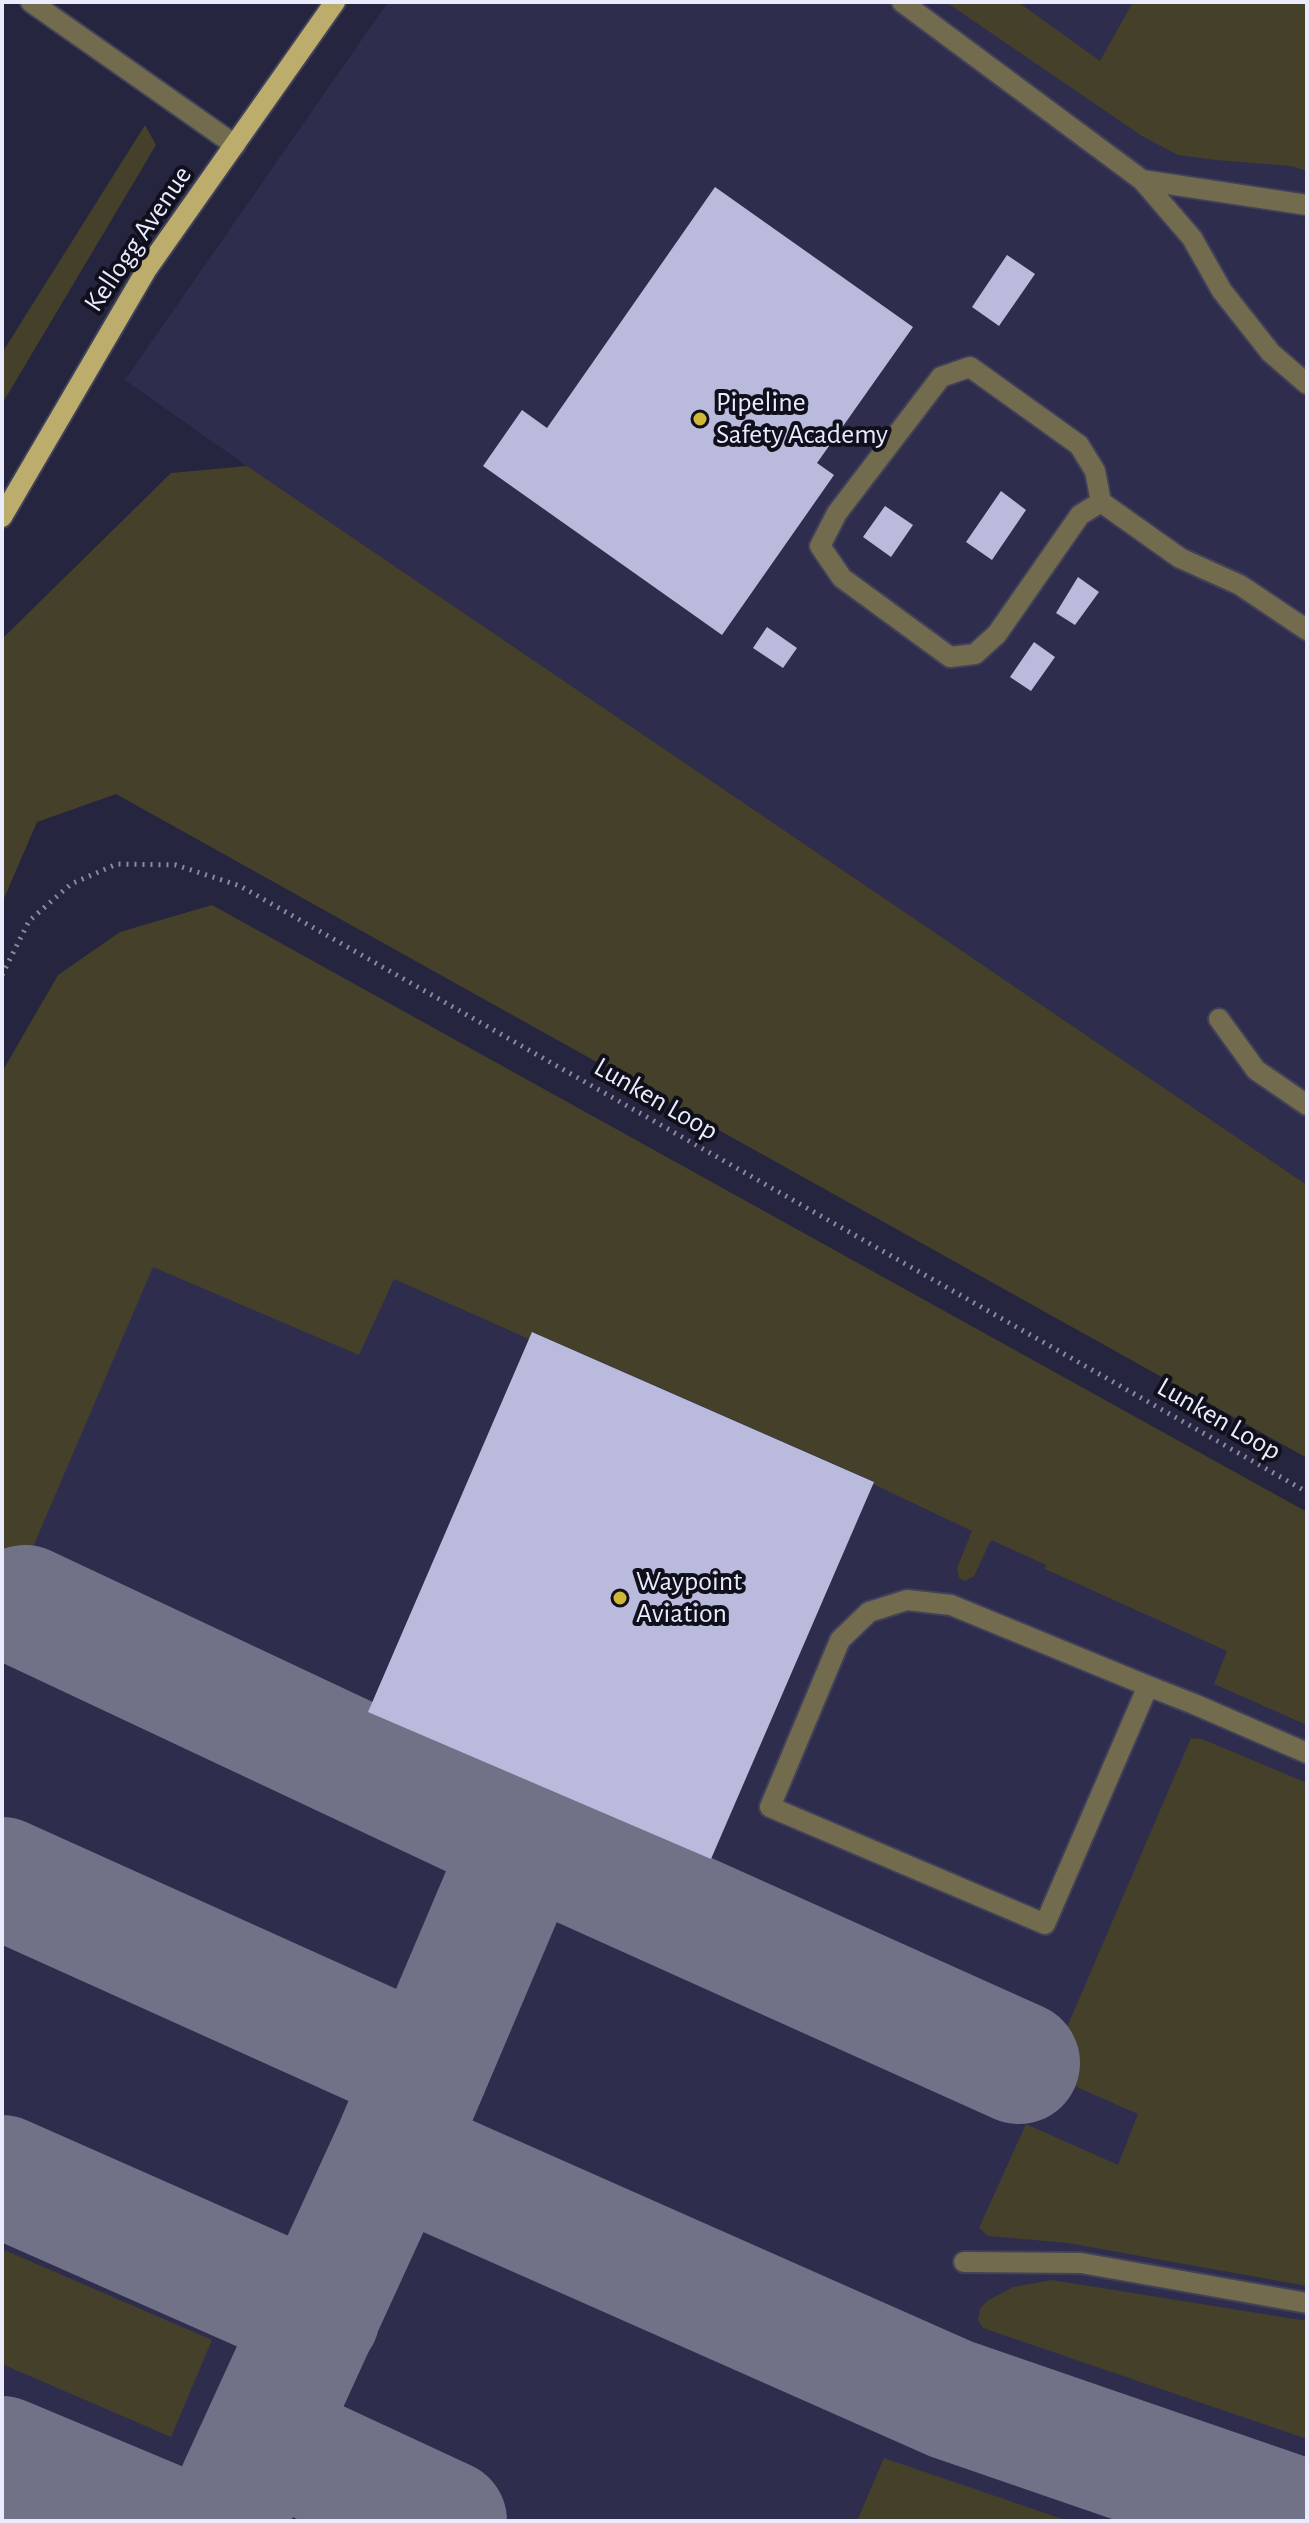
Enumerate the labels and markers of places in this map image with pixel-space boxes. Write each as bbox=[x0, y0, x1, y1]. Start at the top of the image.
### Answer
place label: Pipeline Safety Academy bbox=[716, 386, 888, 452]
marker: Pipeline Safety Academy bbox=[691, 410, 709, 428]
place label: Waypoint Aviation bbox=[636, 1565, 742, 1631]
marker: Waypoint Aviation bbox=[611, 1589, 629, 1607]

